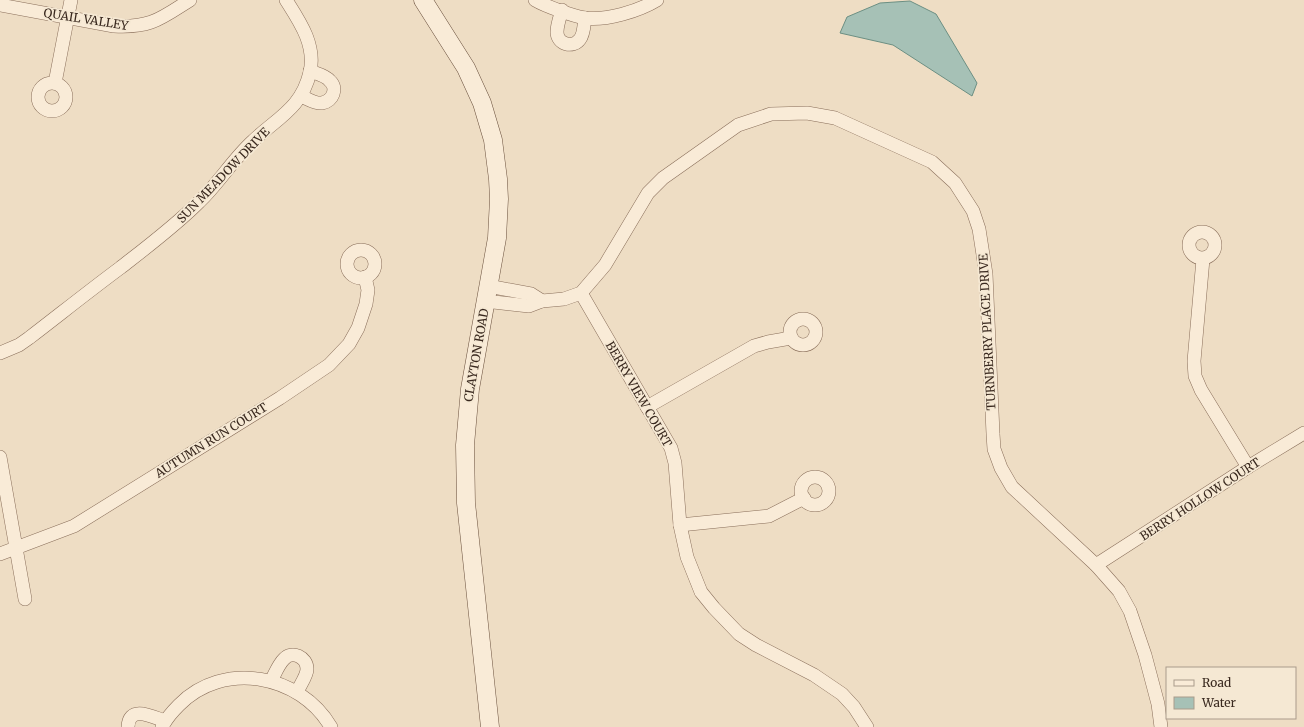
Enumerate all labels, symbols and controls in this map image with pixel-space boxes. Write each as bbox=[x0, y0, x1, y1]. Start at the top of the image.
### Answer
street label: QUAIL VALLEY bbox=[43, 5, 130, 33]
street label: SUN MEADOW DRIVE bbox=[174, 124, 273, 226]
street label: TURNBERRY PLACE DRIVE bbox=[975, 253, 999, 411]
street label: CLAYTON ROAD bbox=[460, 307, 492, 403]
street label: BERRY VIEW COURT bbox=[603, 339, 676, 450]
street label: AUTUMN RUN COURT bbox=[151, 399, 270, 481]
street label: BERRY HOLLOW COURT bbox=[1137, 454, 1264, 544]
legend bbox=[1166, 667, 1296, 719]
text: Road bbox=[1202, 675, 1231, 690]
text: Water bbox=[1201, 695, 1237, 710]

